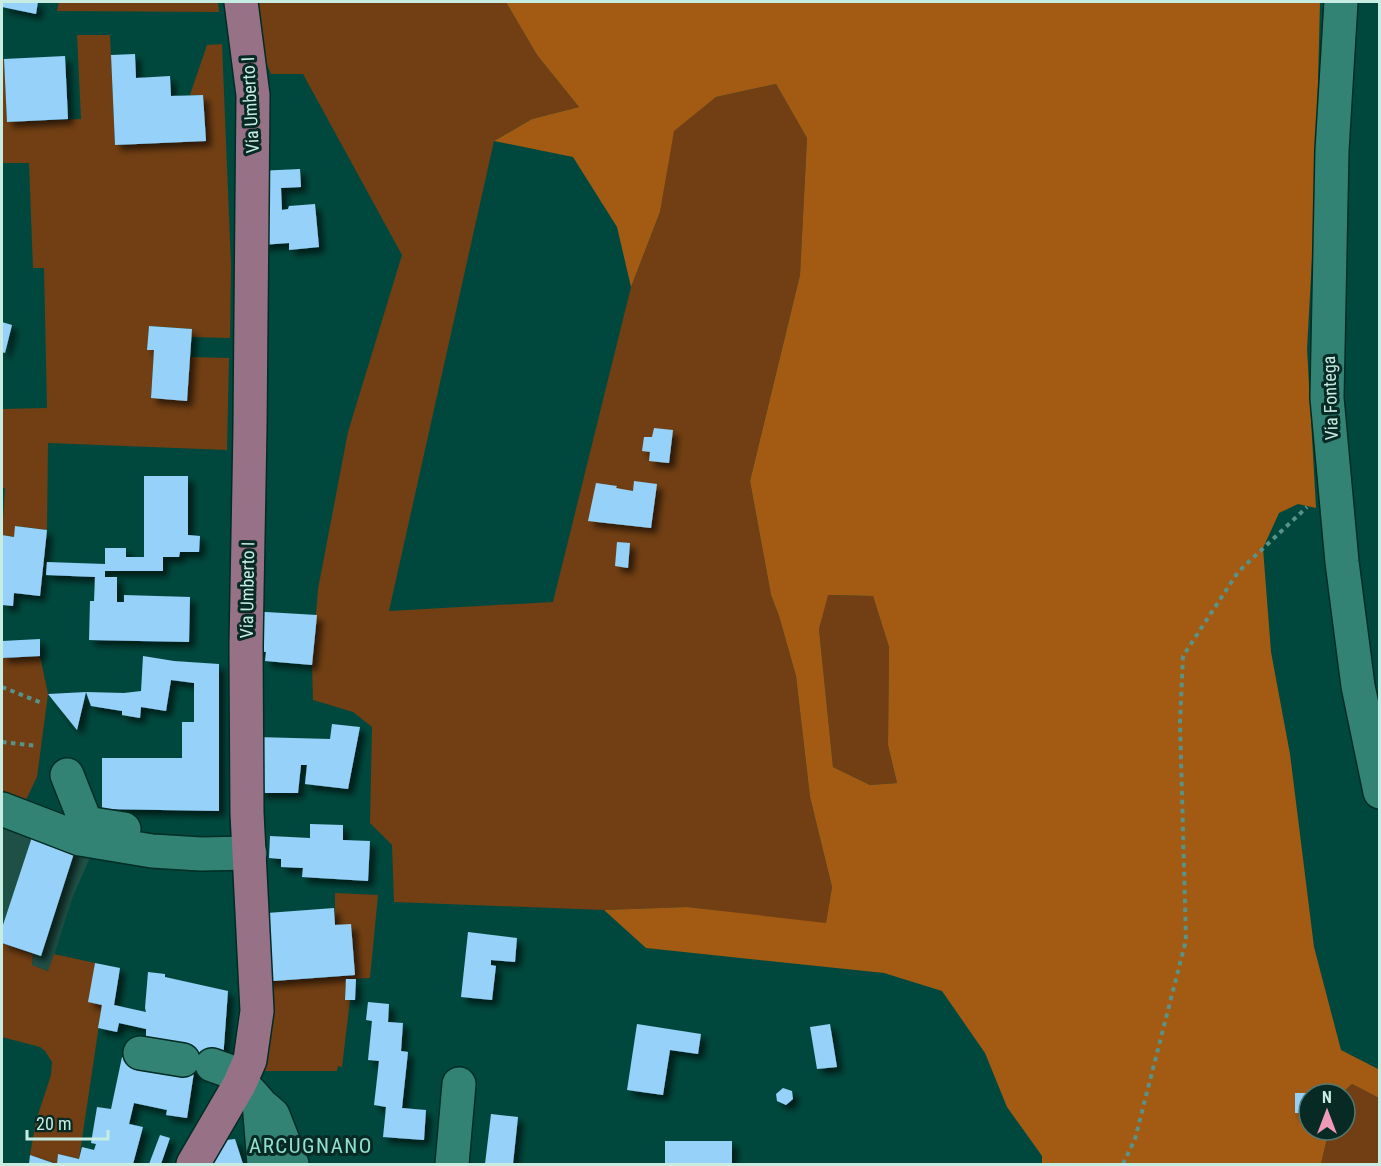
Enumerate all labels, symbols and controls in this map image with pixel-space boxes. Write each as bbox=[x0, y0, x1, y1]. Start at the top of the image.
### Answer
street label: Via Umberto I bbox=[237, 56, 263, 154]
street label: Via Fontega bbox=[1318, 355, 1342, 441]
street label: Via Umberto I bbox=[236, 541, 258, 639]
north arrow bbox=[1297, 1082, 1357, 1142]
text: N bbox=[1322, 1088, 1332, 1107]
scale bar bbox=[27, 1103, 108, 1141]
text: 20 m bbox=[36, 1113, 71, 1134]
district label: ARCUGNANO bbox=[249, 1134, 373, 1158]

